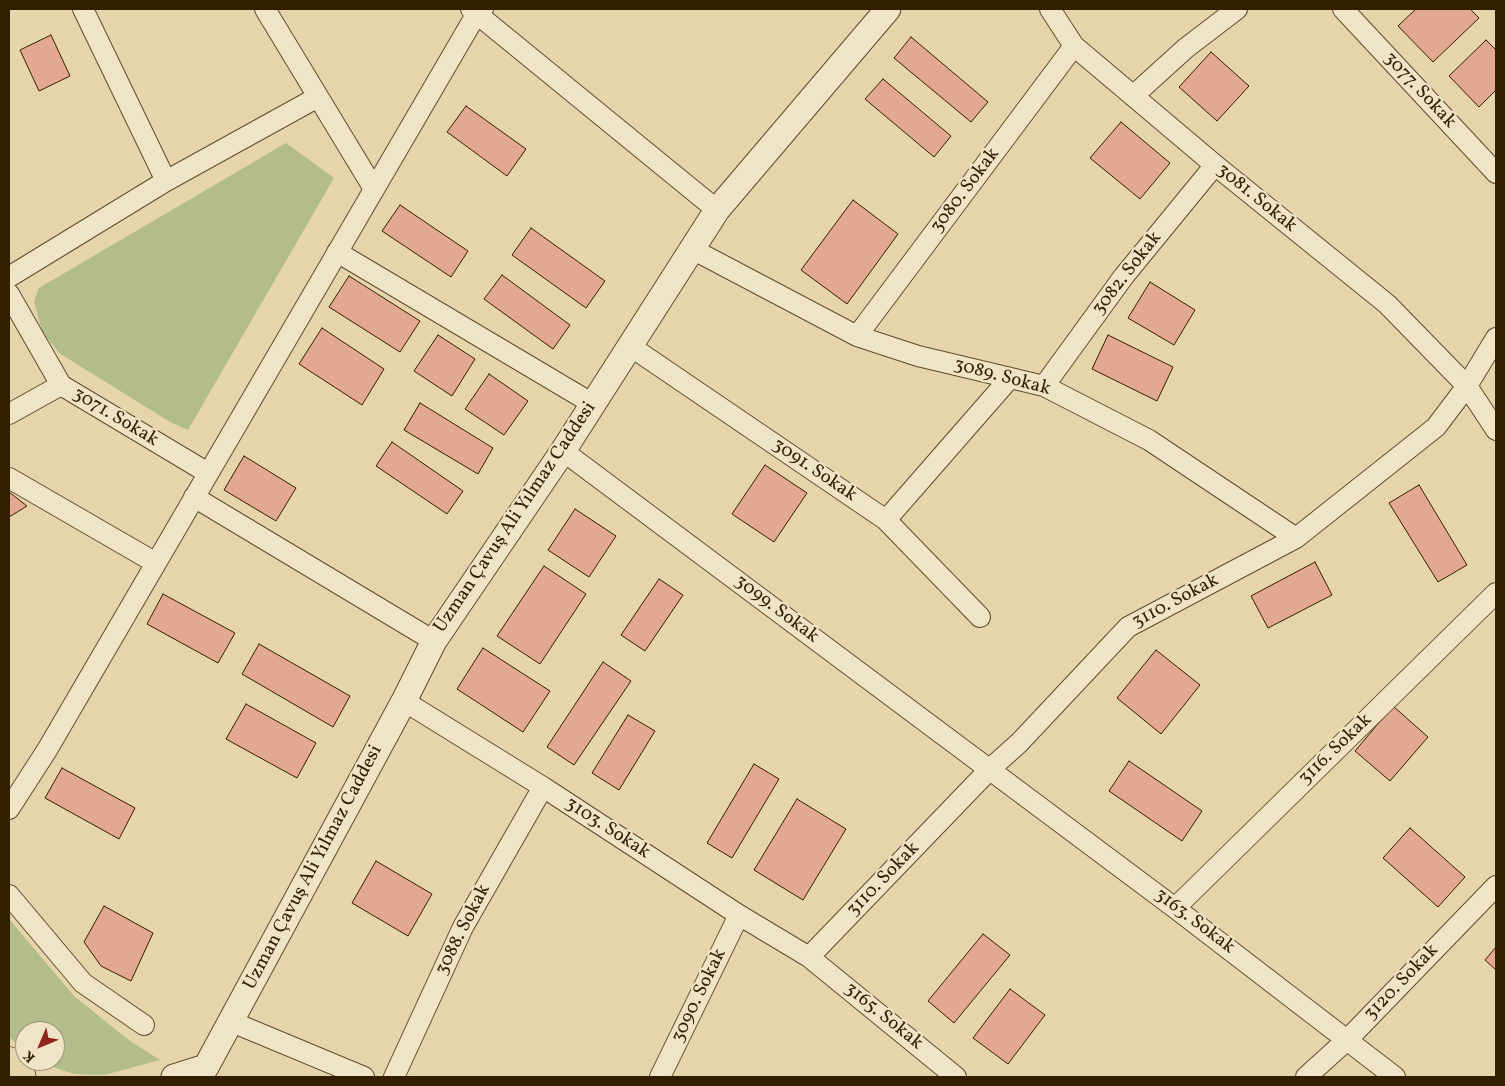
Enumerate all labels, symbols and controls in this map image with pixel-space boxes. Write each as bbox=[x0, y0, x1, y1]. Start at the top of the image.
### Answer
street label: 3077. Sokak bbox=[1378, 48, 1460, 134]
street label: 3080. Sokak bbox=[927, 144, 1005, 238]
street label: 3081. Sokak bbox=[1211, 160, 1301, 238]
street label: 3082. Sokak bbox=[1088, 228, 1168, 320]
street label: 3089. Sokak bbox=[951, 354, 1053, 402]
street label: 3071. Sokak bbox=[68, 383, 162, 453]
street label: Uzman Çavuş Ali Yılmaz Caddesi bbox=[430, 398, 602, 638]
street label: 3091. Sokak bbox=[767, 434, 861, 508]
street label: 3110. Sokak bbox=[1129, 570, 1223, 634]
street label: 3099. Sokak bbox=[729, 571, 823, 649]
street label: 3116. Sokak bbox=[1295, 710, 1377, 790]
street label: Uzman Çavuş Ali Yılmaz Caddesi bbox=[240, 742, 388, 994]
street label: 3103. Sokak bbox=[560, 793, 654, 865]
street label: 3110. Sokak bbox=[843, 838, 925, 922]
street label: 3088. Sokak bbox=[431, 881, 497, 979]
street label: 3163. Sokak bbox=[1149, 884, 1239, 960]
street label: 3120. Sokak bbox=[1360, 940, 1444, 1026]
street label: 3090. Sokak bbox=[668, 945, 732, 1047]
street label: 3165. Sokak bbox=[839, 978, 927, 1056]
north arrow bbox=[15, 1021, 65, 1071]
text: K bbox=[19, 1046, 40, 1067]

